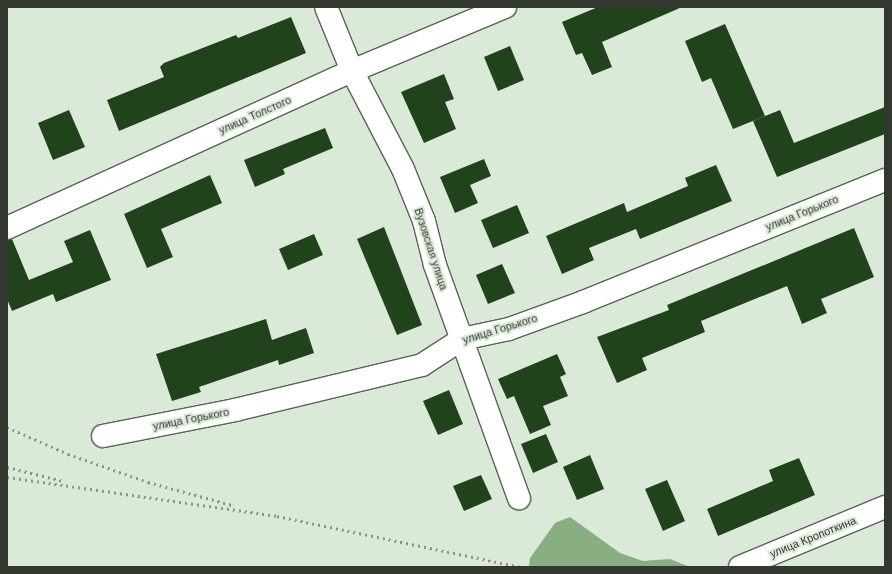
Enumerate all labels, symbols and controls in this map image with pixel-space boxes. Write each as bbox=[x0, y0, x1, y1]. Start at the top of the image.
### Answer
street label: улица Толстого bbox=[217, 93, 293, 137]
street label: улица Горького bbox=[764, 192, 840, 234]
street label: Вузовская улица bbox=[412, 206, 450, 292]
street label: улица Горького bbox=[461, 311, 539, 347]
street label: улица Горького bbox=[152, 405, 230, 433]
street label: улица Кропоткина bbox=[768, 514, 858, 560]

